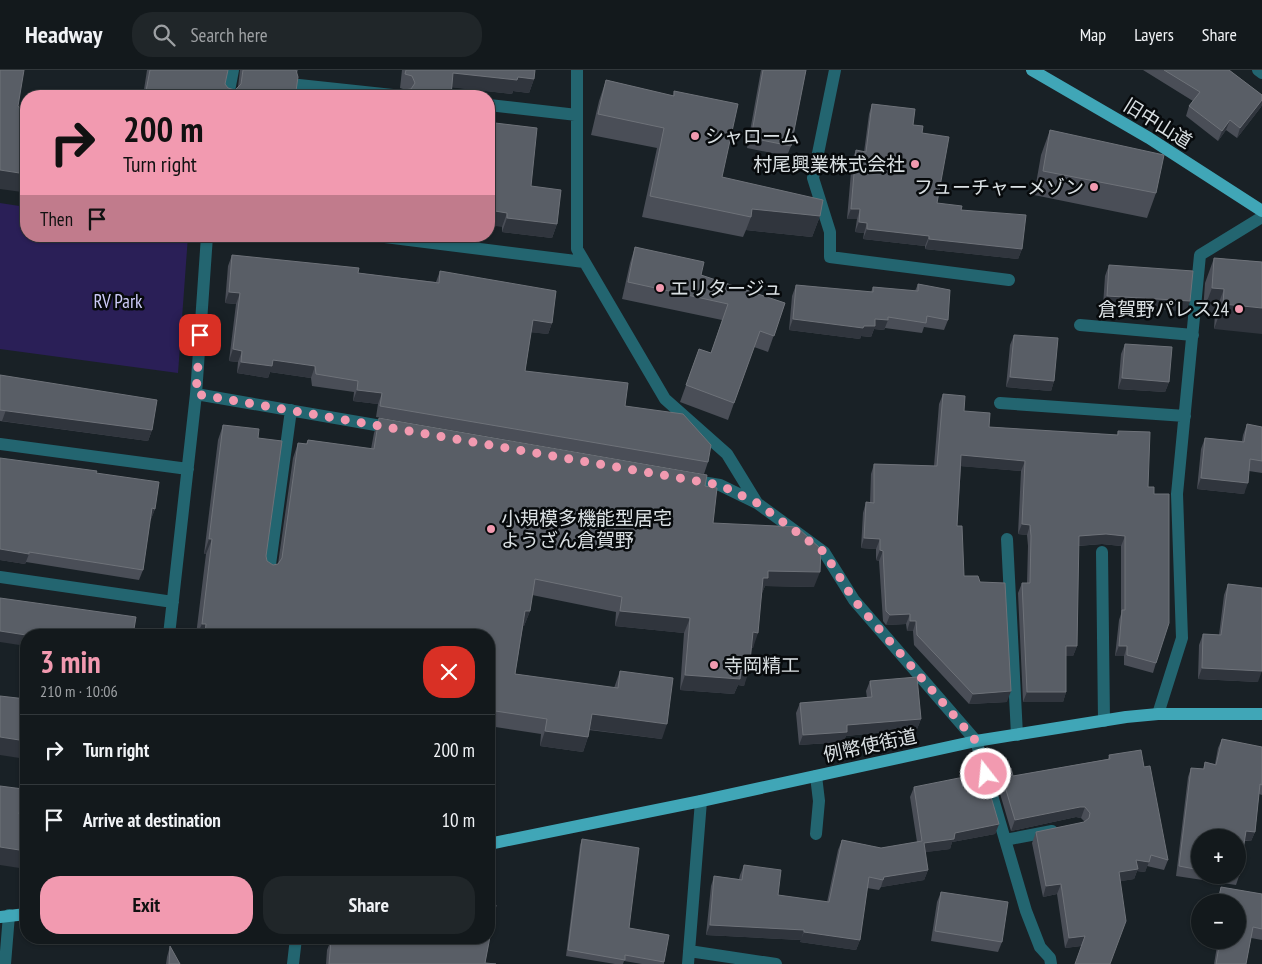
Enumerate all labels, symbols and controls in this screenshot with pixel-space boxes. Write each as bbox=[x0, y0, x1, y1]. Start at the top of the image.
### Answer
search box bbox=[132, 12, 482, 57]
text: Headway bbox=[25, 19, 102, 50]
icon: search bbox=[150, 21, 178, 49]
text: Search here bbox=[190, 23, 268, 47]
text: Map bbox=[1080, 23, 1106, 46]
text: Layers bbox=[1134, 23, 1174, 46]
text: Share bbox=[1202, 23, 1237, 46]
street label: 旧中山道 bbox=[1119, 93, 1197, 153]
text: 200 m bbox=[123, 106, 204, 152]
icon: right bbox=[40, 110, 105, 175]
place label: シャローム bbox=[705, 124, 799, 148]
marker: シャローム bbox=[689, 130, 701, 142]
text: Turn right bbox=[123, 150, 197, 178]
place label: 村尾興業株式会社 bbox=[753, 152, 905, 176]
marker: 村尾興業株式会社 bbox=[909, 158, 921, 170]
place label: フューチャーメゾン bbox=[914, 175, 1084, 199]
marker: フューチャーメゾン bbox=[1088, 181, 1100, 193]
icon: arrive bbox=[83, 205, 111, 233]
text: Then bbox=[40, 207, 73, 231]
place label: エリタージュ bbox=[670, 276, 782, 300]
marker: エリタージュ bbox=[654, 282, 666, 294]
park label: RV Park bbox=[94, 289, 143, 313]
place label: 倉賀野パレス24 bbox=[1098, 297, 1229, 321]
marker: 倉賀野パレス24 bbox=[1233, 303, 1245, 315]
pin bbox=[179, 314, 221, 356]
icon: arrive bbox=[186, 321, 214, 349]
place label: 小規模多機能型居宅 ようざん倉賀野 bbox=[501, 506, 672, 552]
marker: 小規模多機能型居宅 ようざん倉賀野 bbox=[485, 523, 497, 535]
text: 3 min bbox=[40, 642, 101, 681]
button: close bbox=[423, 646, 475, 698]
place label: 寺岡精工 bbox=[724, 653, 800, 677]
marker: 寺岡精工 bbox=[708, 659, 720, 671]
text: 210 m · 10:06 bbox=[40, 681, 118, 701]
street label: 例幣使街道 bbox=[821, 723, 919, 767]
icon: right bbox=[40, 736, 68, 764]
text: Turn right bbox=[83, 738, 149, 762]
text: 200 m bbox=[433, 738, 475, 762]
position arrow bbox=[959, 747, 1011, 799]
icon: arrive bbox=[40, 806, 68, 834]
text: Arrive at destination bbox=[83, 808, 221, 832]
text: 10 m bbox=[442, 808, 475, 832]
map controls bbox=[1191, 829, 1246, 949]
button: + bbox=[1191, 829, 1246, 884]
button: Exit bbox=[40, 876, 253, 934]
button: Share bbox=[263, 876, 475, 934]
button: − bbox=[1191, 894, 1246, 949]

